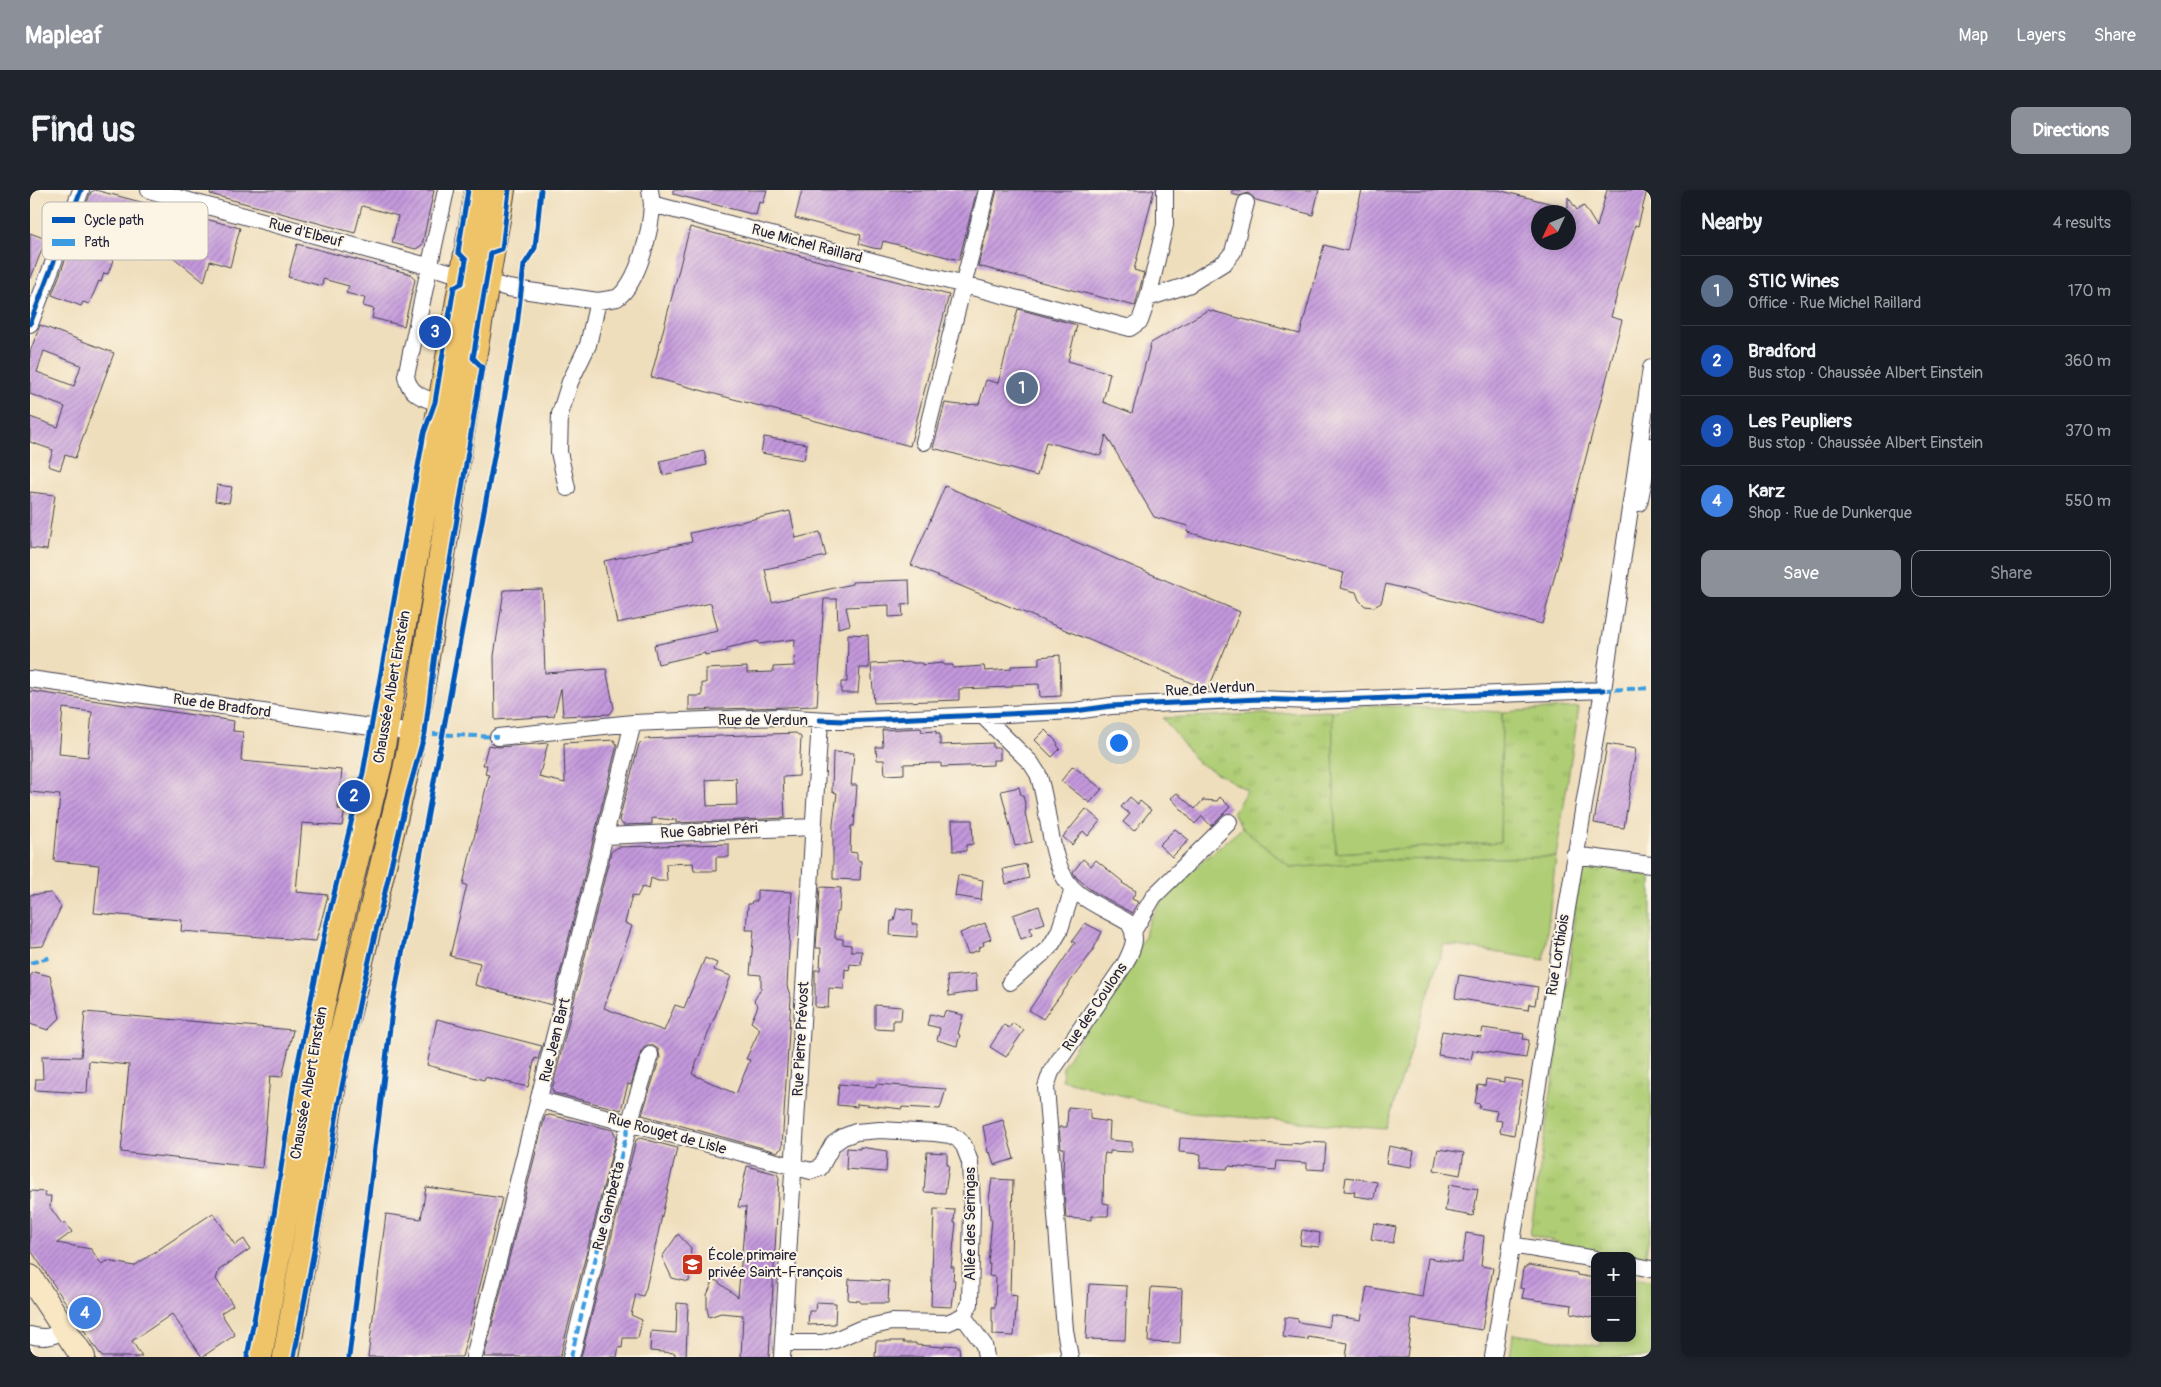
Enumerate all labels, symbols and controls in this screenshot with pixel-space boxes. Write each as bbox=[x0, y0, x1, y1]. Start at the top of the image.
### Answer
text: Mapleaf bbox=[25, 21, 103, 50]
text: Map bbox=[1959, 24, 1988, 47]
text: Layers bbox=[2016, 24, 2066, 47]
text: Share bbox=[2094, 24, 2136, 47]
button: Directions bbox=[2011, 107, 2131, 154]
text: Find us bbox=[30, 108, 135, 152]
legend bbox=[42, 202, 208, 260]
north arrow bbox=[1531, 205, 1576, 250]
text: Nearby bbox=[1701, 209, 1762, 236]
text: Cycle path bbox=[84, 212, 144, 229]
text: 4 results bbox=[2053, 213, 2111, 233]
street label: Rue d'Elbeuf bbox=[266, 214, 346, 252]
street label: Rue Michel Raillard bbox=[749, 220, 865, 268]
text: Path bbox=[84, 234, 109, 251]
text: STIC Wines bbox=[1748, 269, 1839, 293]
text: 1 bbox=[1714, 281, 1720, 301]
text: 170 m bbox=[2068, 281, 2111, 301]
text: Office · Rue Michel Raillard bbox=[1748, 293, 1921, 313]
pin: 3 bbox=[419, 313, 451, 351]
text: Bradford bbox=[1748, 339, 1816, 363]
text: 2 bbox=[1713, 351, 1721, 371]
text: 360 m bbox=[2064, 351, 2111, 371]
text: Bus stop · Chaussée Albert Einstein bbox=[1748, 363, 1983, 383]
pin: 1 bbox=[1006, 369, 1038, 407]
text: Les Peupliers bbox=[1748, 409, 1852, 433]
text: 3 bbox=[1713, 421, 1721, 441]
text: 370 m bbox=[2065, 421, 2111, 441]
text: Bus stop · Chaussée Albert Einstein bbox=[1748, 433, 1983, 453]
text: Karz bbox=[1748, 479, 1785, 503]
text: 4 bbox=[1712, 491, 1722, 511]
text: 550 m bbox=[2065, 491, 2111, 511]
text: Shop · Rue de Dunkerque bbox=[1748, 503, 1912, 523]
button: Save bbox=[1701, 550, 1901, 597]
button: Share bbox=[1911, 550, 2111, 597]
street label: Chaussée Albert Einstein bbox=[369, 609, 415, 765]
street label: Rue de Verdun bbox=[1165, 677, 1255, 701]
street label: Rue de Bradford bbox=[172, 690, 272, 722]
street label: Rue de Verdun bbox=[718, 711, 808, 730]
your location bbox=[1106, 730, 1132, 756]
pin: 2 bbox=[338, 777, 370, 815]
street label: Rue Gabriel Péri bbox=[660, 819, 759, 843]
street label: Rue Lorthiois bbox=[1542, 913, 1574, 997]
street label: Rue des Coulons bbox=[1058, 959, 1132, 1055]
street label: Rue Pierre Prévost bbox=[788, 980, 814, 1097]
street label: Rue Jean Bart bbox=[535, 995, 575, 1084]
street label: Chaussée Albert Einstein bbox=[286, 1005, 332, 1161]
street label: Rue Rouget de Lisle bbox=[605, 1109, 729, 1159]
street label: Rue Gambetta bbox=[589, 1160, 629, 1252]
street label: Allée des Seringas bbox=[961, 1167, 980, 1281]
place label: École primaire privée Saint-François bbox=[708, 1246, 843, 1282]
school or university icon: École primaire privée Saint-François bbox=[680, 1252, 704, 1276]
map controls bbox=[1591, 1252, 1636, 1342]
button: + bbox=[1591, 1252, 1636, 1297]
pin: 4 bbox=[69, 1294, 101, 1332]
button: − bbox=[1591, 1297, 1636, 1342]

